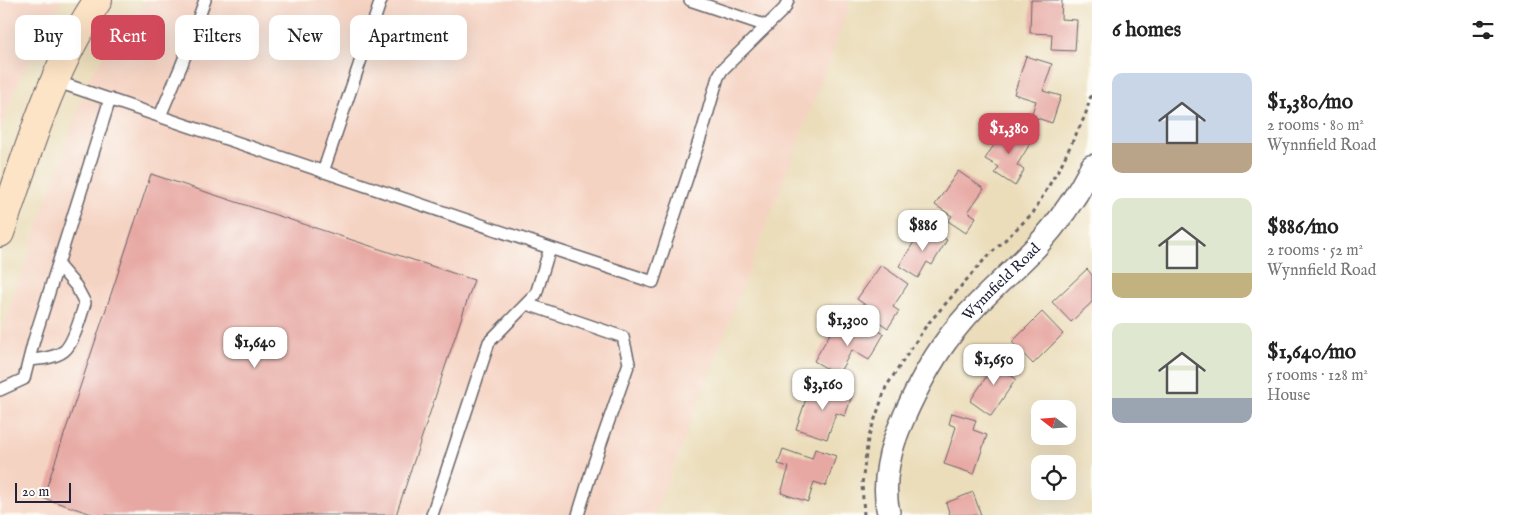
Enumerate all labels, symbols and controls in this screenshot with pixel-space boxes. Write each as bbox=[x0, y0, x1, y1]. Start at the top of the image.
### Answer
chip: Buy bbox=[15, 15, 81, 60]
chip: Rent bbox=[91, 15, 165, 60]
chip: Filters bbox=[175, 15, 259, 60]
chip: New bbox=[269, 15, 340, 60]
chip: Apartment bbox=[350, 15, 467, 60]
icon: filters bbox=[1469, 16, 1497, 44]
text: 6 homes bbox=[1112, 17, 1181, 44]
text: $1,380/mo bbox=[1267, 89, 1353, 116]
icon: home bbox=[1152, 93, 1212, 153]
pin: $1,380 bbox=[968, 112, 1050, 155]
text: 2 rooms · 80 m² bbox=[1267, 116, 1364, 136]
text: $1,380 bbox=[989, 119, 1029, 139]
text: Wynnfield Road bbox=[1267, 136, 1376, 156]
pin: $886 bbox=[893, 210, 953, 252]
text: $886/mo bbox=[1267, 214, 1339, 241]
text: $886 bbox=[909, 216, 937, 236]
icon: home bbox=[1152, 218, 1212, 278]
street label: Wynnfield Road bbox=[958, 239, 1045, 325]
text: 2 rooms · 52 m² bbox=[1267, 241, 1363, 261]
text: Wynnfield Road bbox=[1267, 261, 1376, 281]
pin: $1,300 bbox=[807, 304, 889, 347]
text: $1,300 bbox=[828, 311, 868, 331]
pin: $1,640 bbox=[214, 326, 296, 369]
text: $1,640 bbox=[234, 333, 276, 353]
text: $1,640/mo bbox=[1267, 339, 1356, 366]
icon: home bbox=[1152, 343, 1212, 403]
pin: $1,650 bbox=[953, 344, 1035, 386]
text: $1,650 bbox=[974, 350, 1014, 370]
text: 5 rooms · 128 m² bbox=[1267, 366, 1368, 386]
pin: $3,160 bbox=[782, 368, 864, 411]
text: $3,160 bbox=[803, 375, 843, 395]
text: House bbox=[1267, 386, 1310, 406]
north arrow bbox=[1031, 400, 1076, 445]
map controls bbox=[1031, 400, 1076, 500]
button: locate bbox=[1031, 455, 1076, 500]
scale bar bbox=[15, 480, 71, 503]
text: 20 m bbox=[22, 483, 49, 501]

